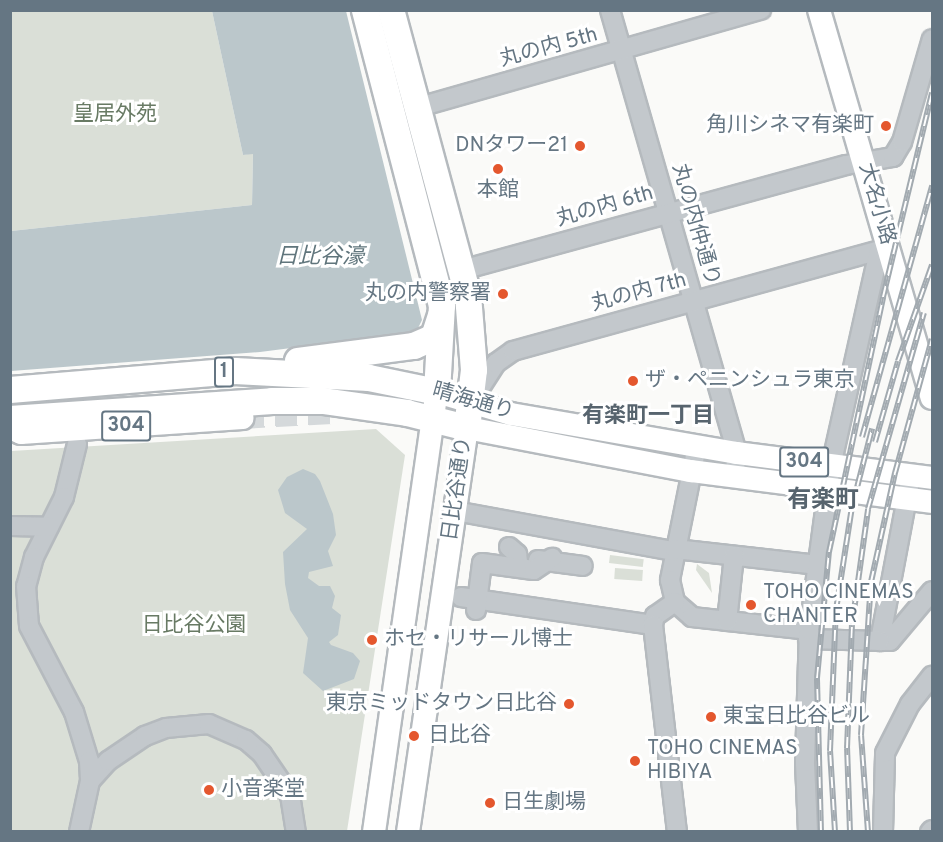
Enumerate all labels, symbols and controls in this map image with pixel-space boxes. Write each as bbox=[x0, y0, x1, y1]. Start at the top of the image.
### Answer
street label: 丸の内 5th bbox=[497, 23, 601, 73]
park label: 皇居外苑 bbox=[73, 102, 157, 128]
place label: 角川シネマ有楽町 bbox=[706, 113, 874, 139]
marker: 角川シネマ有楽町 bbox=[879, 119, 893, 133]
place label: DNタワー21 bbox=[455, 133, 568, 159]
marker: DNタワー21 bbox=[573, 139, 587, 153]
street label: 大名小路 bbox=[852, 160, 900, 248]
street label: 丸の内仲通り bbox=[666, 161, 724, 289]
marker: 本館 bbox=[491, 162, 505, 176]
place label: 本館 bbox=[477, 178, 519, 204]
street label: 丸の内 6th bbox=[554, 181, 656, 233]
water label: 日比谷濠 bbox=[276, 245, 364, 271]
street label: 丸の内 7th bbox=[589, 268, 689, 318]
place label: 丸の内警察署 bbox=[365, 281, 491, 307]
marker: 丸の内警察署 bbox=[496, 287, 510, 301]
road number: 1 bbox=[214, 355, 234, 389]
place label: ザ・ペニンシュラ東京 bbox=[645, 368, 855, 394]
marker: ザ・ペニンシュラ東京 bbox=[626, 374, 640, 388]
street label: 晴海通り bbox=[429, 378, 517, 426]
district label: 有楽町一丁目 bbox=[582, 404, 714, 430]
road number: 304 bbox=[100, 409, 152, 443]
street label: 日比谷通り bbox=[438, 435, 478, 543]
road number: 304 bbox=[778, 445, 830, 479]
district label: 有楽町 bbox=[787, 488, 859, 516]
place label: TOHO CINEMAS CHANTER bbox=[763, 580, 914, 630]
marker: TOHO CINEMAS CHANTER bbox=[744, 598, 758, 612]
park label: 日比谷公園 bbox=[142, 613, 246, 639]
place label: ホセ・リサール博士 bbox=[384, 627, 573, 653]
marker: ホセ・リサール博士 bbox=[365, 633, 379, 647]
place label: 東京ミッドタウン日比谷 bbox=[326, 691, 557, 717]
marker: 東京ミッドタウン日比谷 bbox=[562, 697, 576, 711]
place label: 東宝日比谷ビル bbox=[723, 704, 870, 730]
marker: 東宝日比谷ビル bbox=[704, 710, 718, 724]
place label: 日比谷 bbox=[428, 723, 491, 749]
marker: 日比谷 bbox=[405, 727, 423, 745]
place label: TOHO CINEMAS HIBIYA bbox=[647, 736, 798, 786]
marker: TOHO CINEMAS HIBIYA bbox=[628, 754, 642, 768]
place label: 小音楽堂 bbox=[221, 777, 305, 803]
marker: 小音楽堂 bbox=[202, 783, 216, 797]
place label: 日生劇場 bbox=[502, 790, 586, 816]
marker: 日生劇場 bbox=[483, 796, 497, 810]

